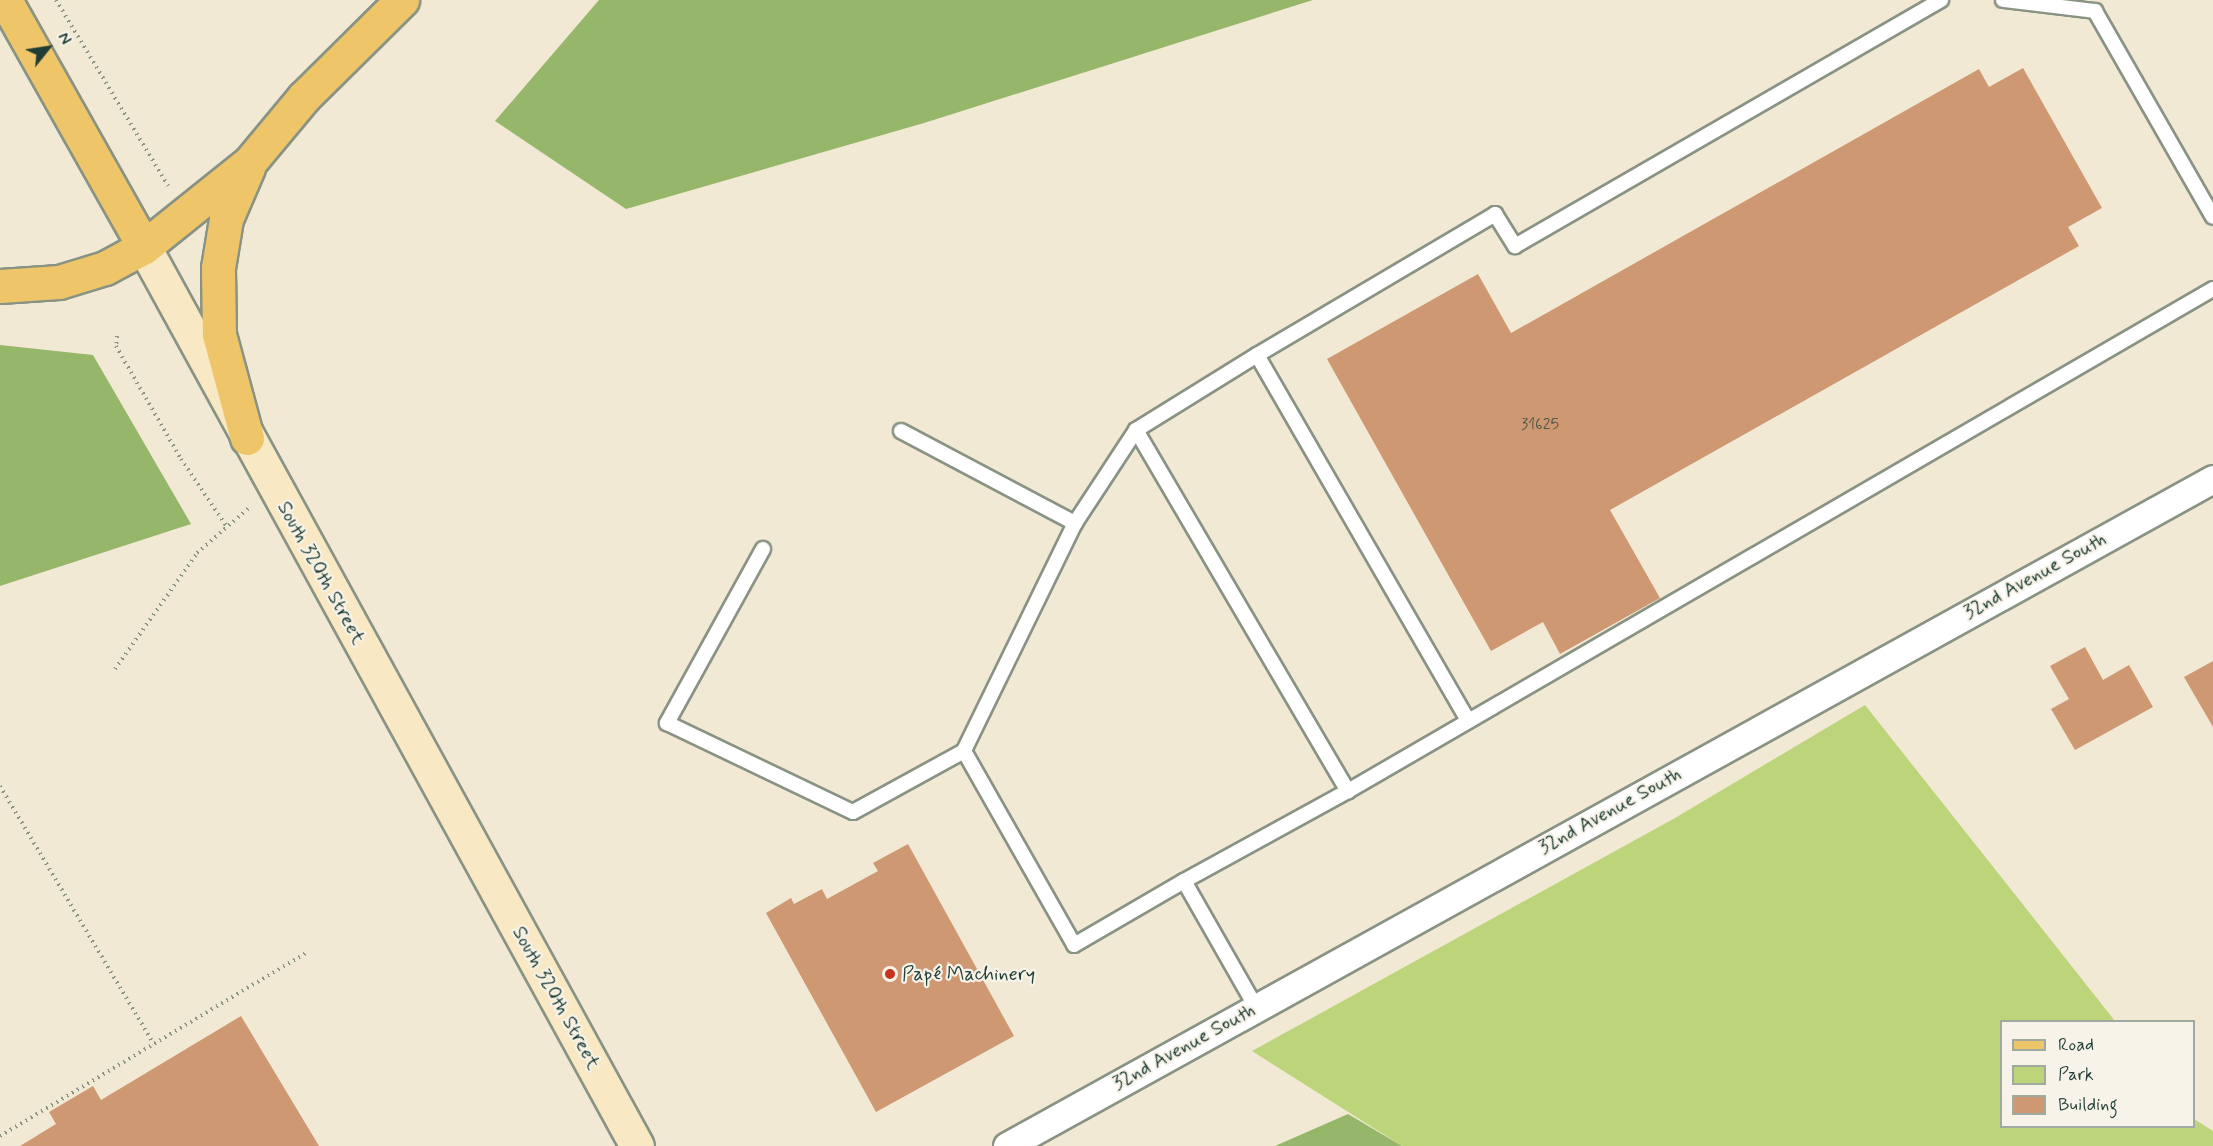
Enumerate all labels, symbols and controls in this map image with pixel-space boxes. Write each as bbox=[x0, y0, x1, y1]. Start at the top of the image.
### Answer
north arrow bbox=[18, 18, 78, 78]
text: N bbox=[52, 29, 76, 49]
house number: 31625 bbox=[1521, 415, 1559, 435]
street label: South 320th Street bbox=[272, 497, 370, 649]
street label: 32nd Avenue South bbox=[1961, 528, 2109, 624]
street label: 32nd Avenue South bbox=[1536, 763, 1684, 859]
street label: South 320th Street bbox=[507, 922, 605, 1074]
place label: Papé Machinery bbox=[902, 962, 1035, 986]
marker: Papé Machinery bbox=[883, 967, 897, 981]
street label: 32nd Avenue South bbox=[1110, 999, 1258, 1095]
legend bbox=[2000, 1020, 2195, 1128]
text: Road bbox=[2058, 1033, 2094, 1057]
text: Park bbox=[2058, 1063, 2094, 1087]
text: Building bbox=[2058, 1093, 2118, 1117]

